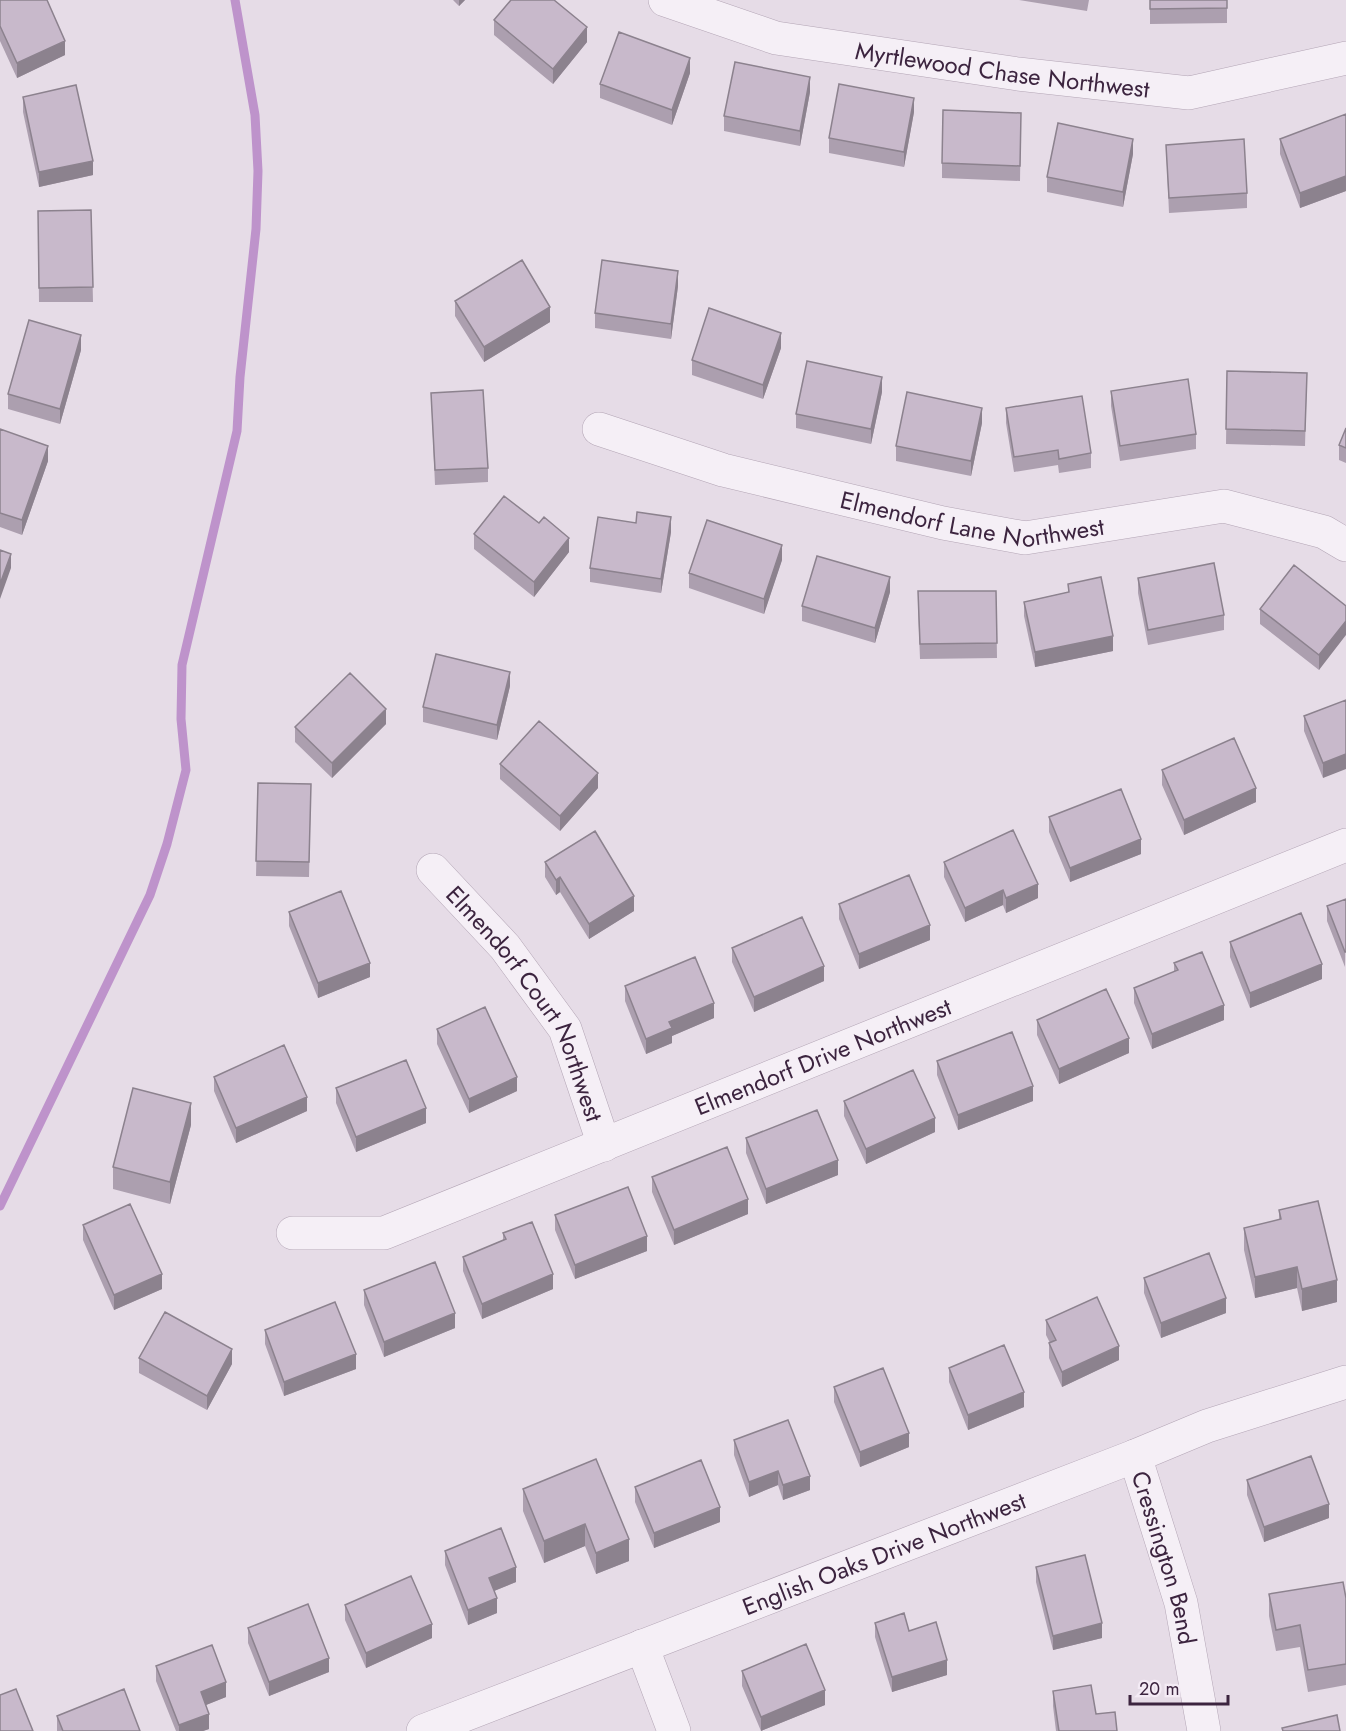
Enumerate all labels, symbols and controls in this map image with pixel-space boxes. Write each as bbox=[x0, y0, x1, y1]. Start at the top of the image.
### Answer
street label: Myrtlewood Chase Northwest bbox=[853, 33, 1152, 106]
street label: Elmendorf Lane Northwest bbox=[837, 481, 1107, 556]
street label: Elmendorf Court Northwest bbox=[438, 877, 612, 1126]
street label: Elmendorf Drive Northwest bbox=[689, 988, 957, 1124]
street label: Cressington Bend bbox=[1123, 1466, 1206, 1647]
street label: English Oaks Drive Northwest bbox=[737, 1482, 1031, 1624]
scale bar bbox=[1130, 1668, 1228, 1706]
text: 20 m bbox=[1139, 1676, 1179, 1702]

